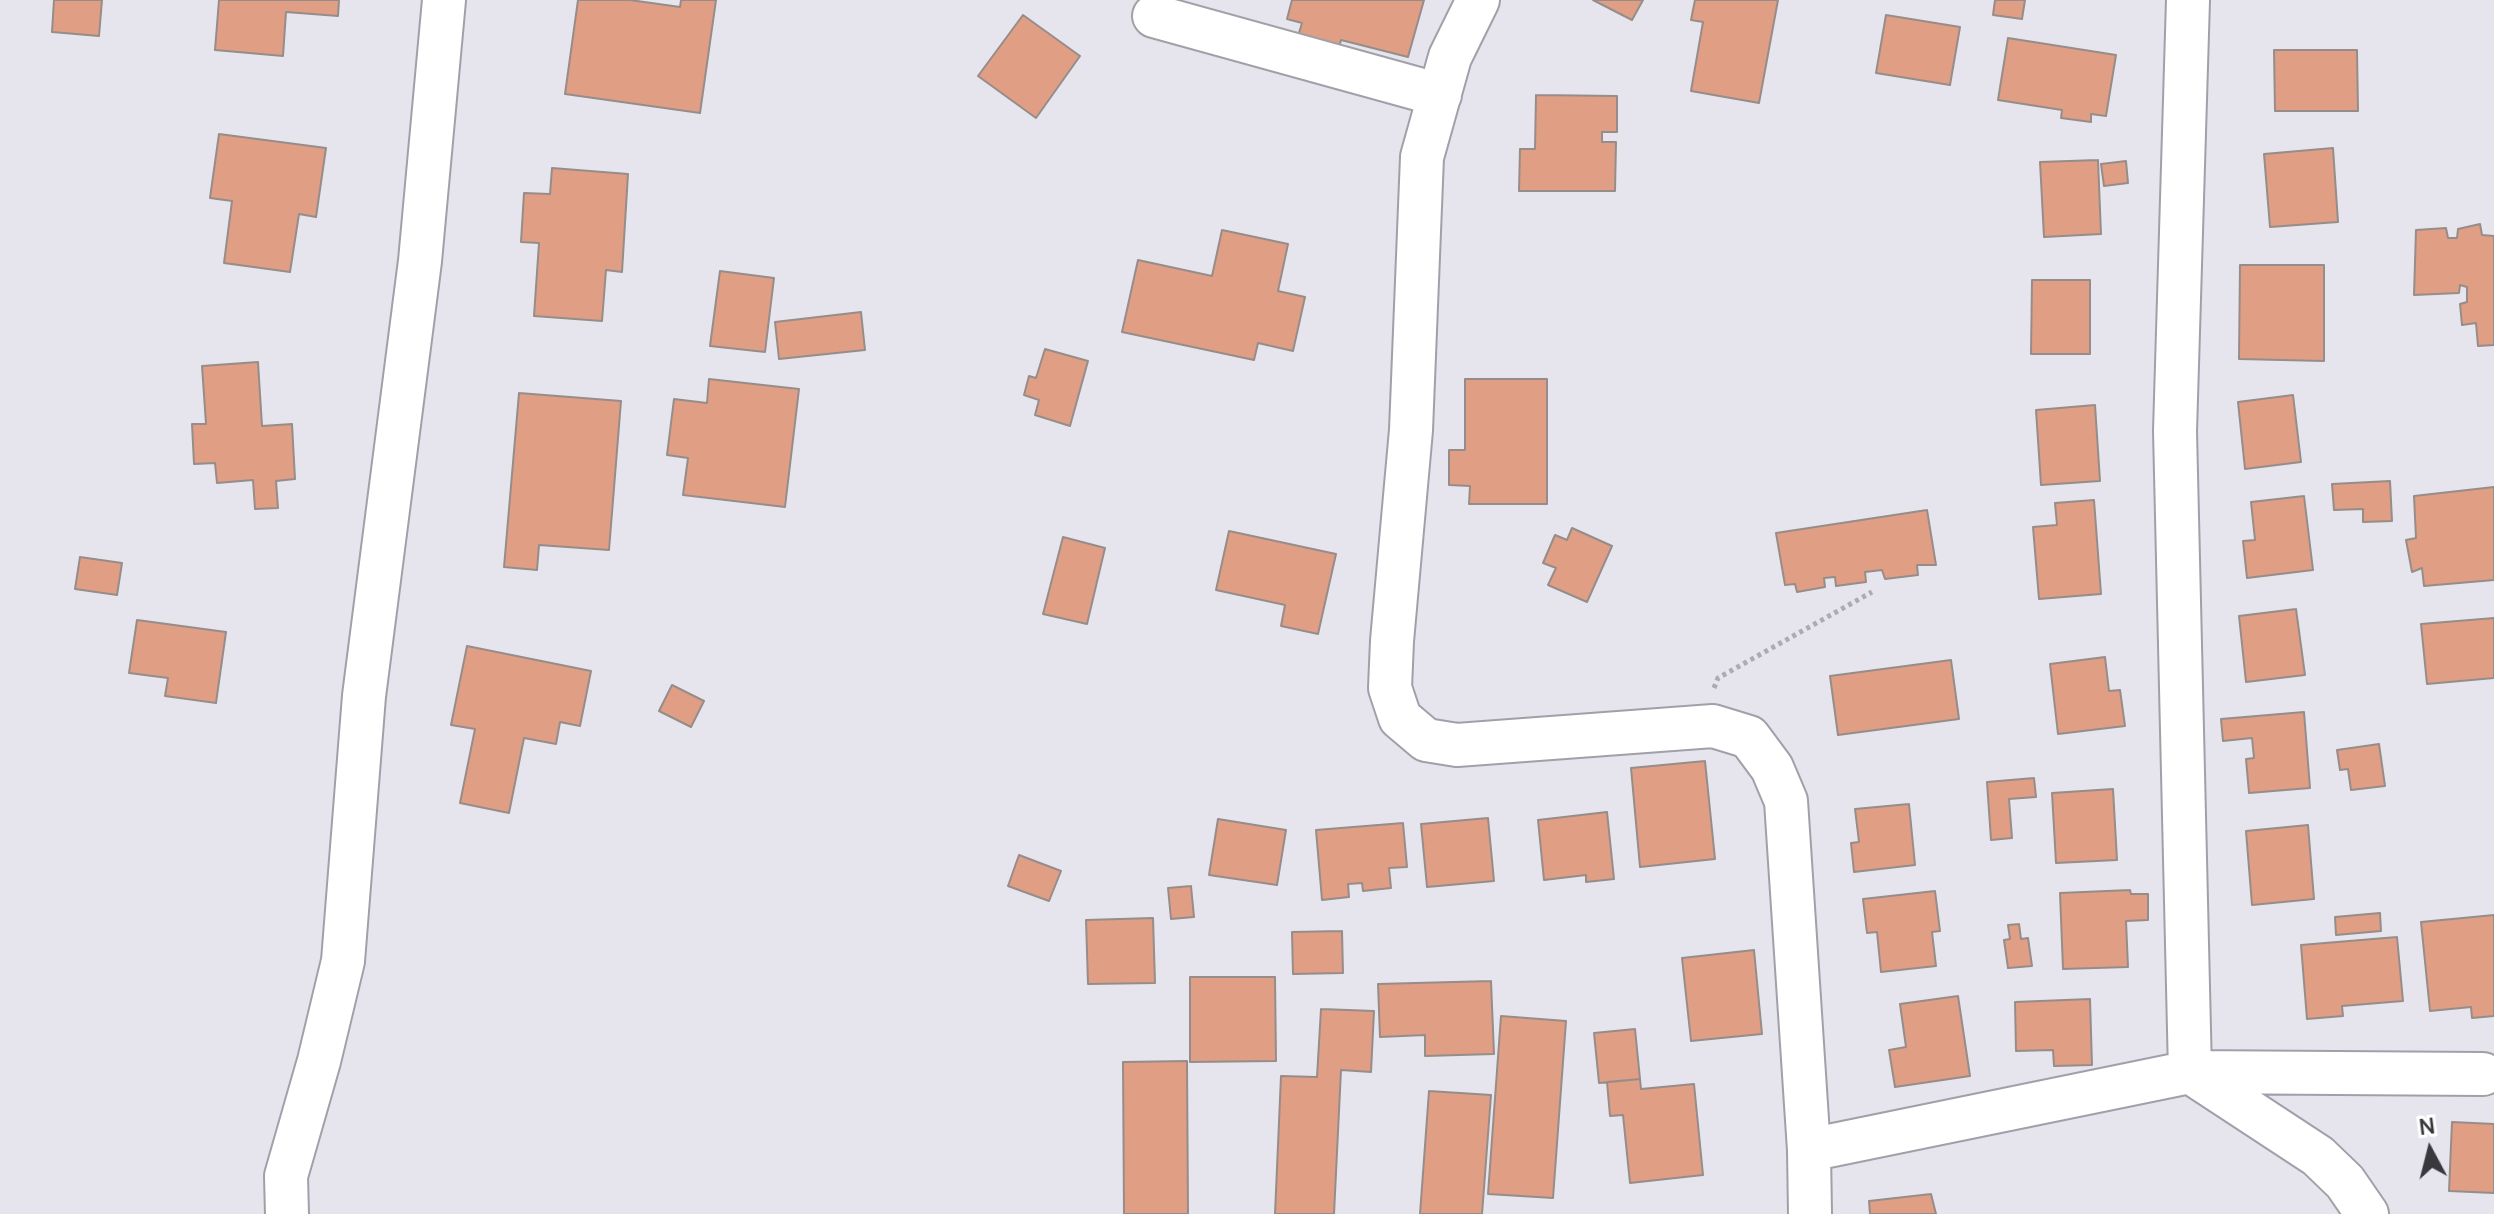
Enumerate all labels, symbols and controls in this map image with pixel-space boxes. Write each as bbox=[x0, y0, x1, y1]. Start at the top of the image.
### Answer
north arrow bbox=[2390, 1110, 2470, 1190]
text: N bbox=[2417, 1110, 2437, 1142]

